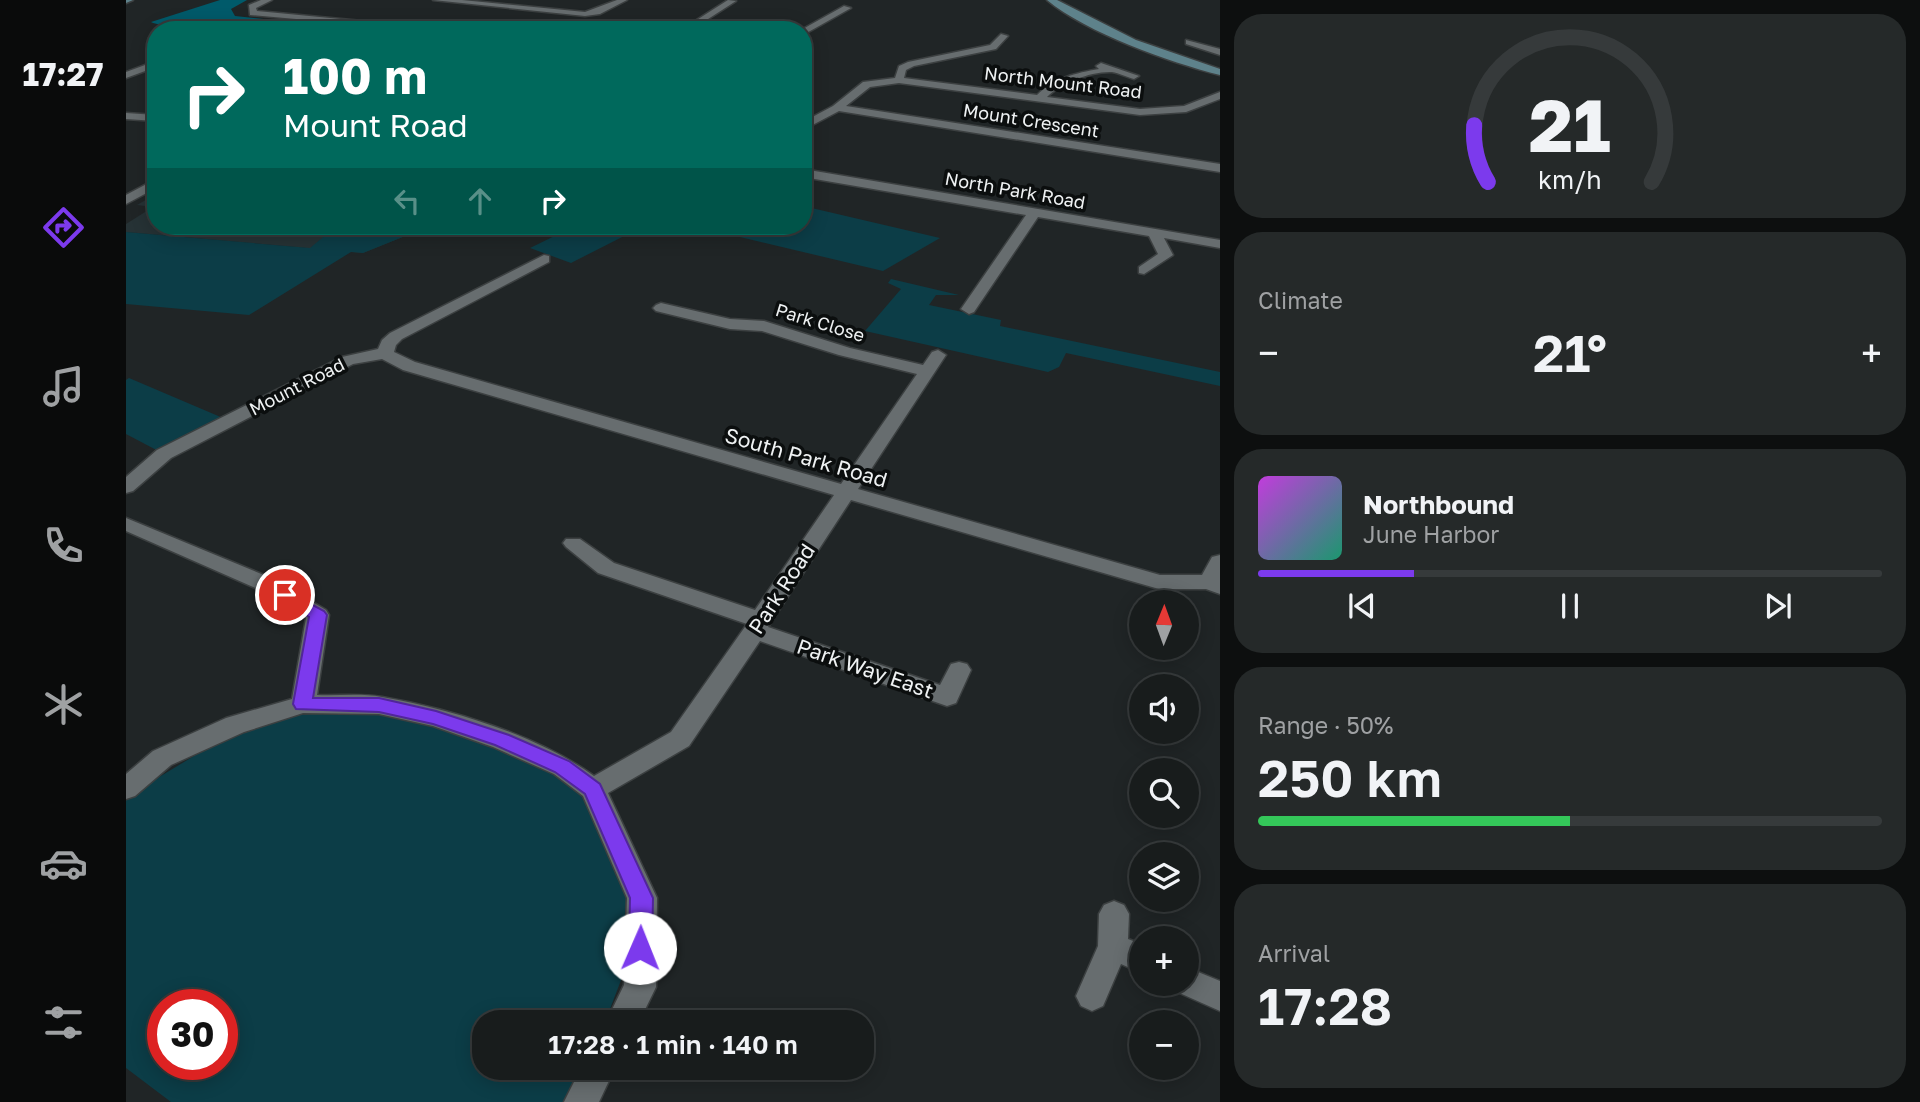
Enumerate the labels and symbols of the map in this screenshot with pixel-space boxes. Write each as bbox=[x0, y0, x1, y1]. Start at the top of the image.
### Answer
street label: North Mount Road bbox=[983, 61, 1143, 103]
street label: Mount Crescent bbox=[962, 98, 1101, 142]
street label: North Park Road bbox=[943, 167, 1087, 213]
street label: Park Close bbox=[773, 298, 868, 346]
street label: Mount Road bbox=[245, 353, 348, 419]
street label: South Park Road bbox=[722, 421, 890, 493]
street label: Park Road bbox=[742, 539, 820, 638]
pin bbox=[255, 565, 315, 625]
north arrow bbox=[1129, 590, 1199, 660]
street label: Park Way East bbox=[794, 633, 937, 704]
position arrow bbox=[603, 911, 677, 985]
speed limit sign: 30 bbox=[147, 989, 238, 1080]

